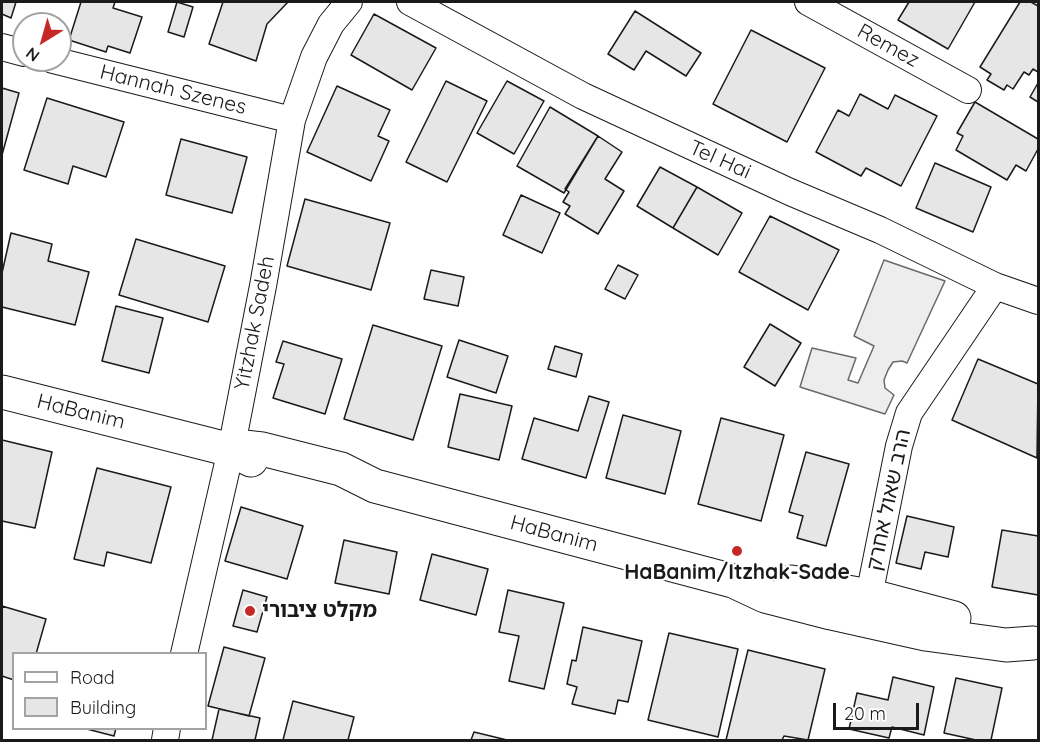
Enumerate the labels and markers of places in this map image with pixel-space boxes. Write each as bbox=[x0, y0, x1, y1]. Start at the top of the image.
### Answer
marker: HaBanim/Itzhak-Sade bbox=[730, 544, 744, 558]
place label: HaBanim/Itzhak-Sade bbox=[624, 560, 850, 586]
place label: מקלט ציבורי bbox=[262, 598, 377, 624]
marker: מקלט ציבורי bbox=[243, 604, 257, 618]

